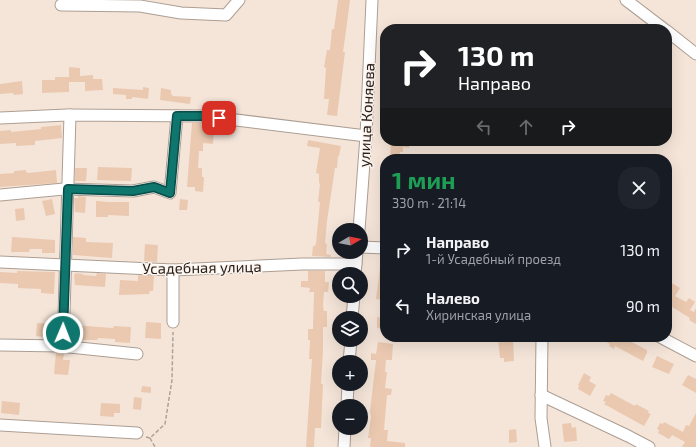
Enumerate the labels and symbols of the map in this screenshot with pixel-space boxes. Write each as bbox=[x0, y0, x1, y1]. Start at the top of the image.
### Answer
street label: улица Коняева bbox=[354, 62, 379, 168]
pin bbox=[202, 101, 236, 135]
north arrow bbox=[332, 223, 368, 259]
street label: Усадебная улица bbox=[142, 257, 262, 278]
position arrow bbox=[42, 312, 84, 354]

